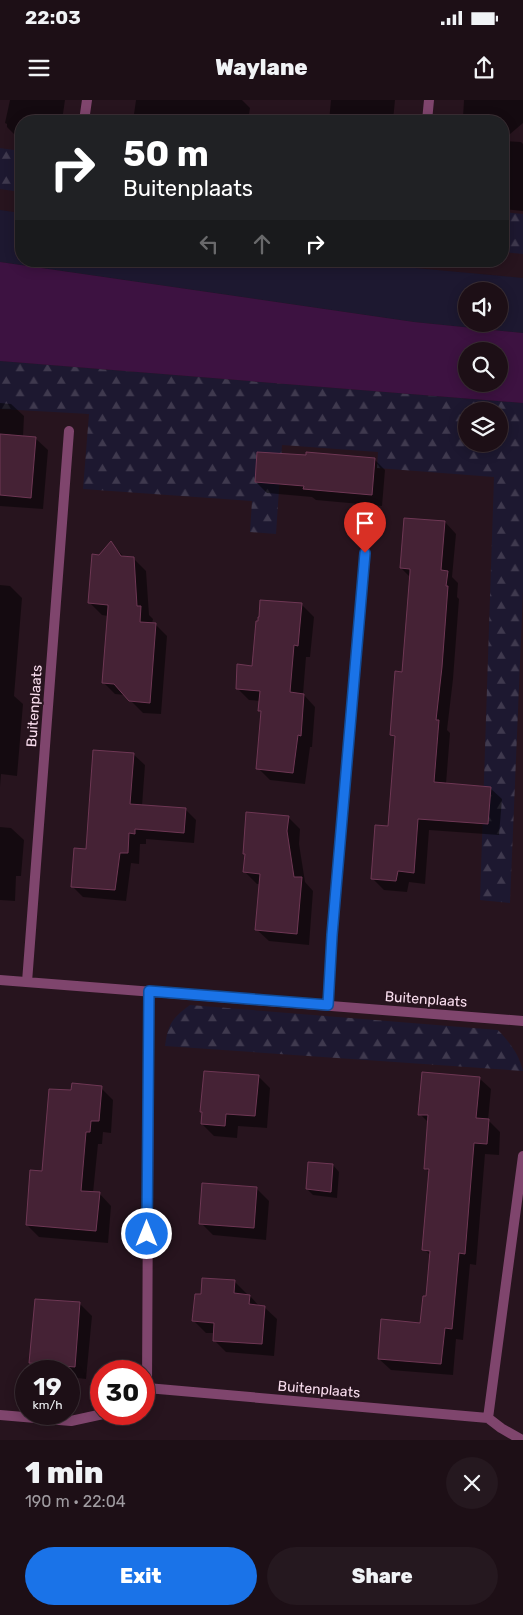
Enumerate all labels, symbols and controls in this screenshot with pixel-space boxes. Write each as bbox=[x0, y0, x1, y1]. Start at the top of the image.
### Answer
text: 22:03 bbox=[25, 6, 81, 29]
icon: menu bbox=[25, 54, 53, 82]
text: Waylane bbox=[215, 54, 308, 81]
icon: share bbox=[470, 54, 498, 82]
text: 50 m bbox=[123, 133, 209, 175]
icon: right bbox=[40, 135, 105, 200]
text: Buitenplaats bbox=[123, 175, 253, 202]
icon: left bbox=[195, 230, 223, 258]
icon: ahead bbox=[248, 230, 276, 258]
icon: right bbox=[301, 230, 329, 258]
map controls bbox=[458, 282, 508, 452]
button: sound bbox=[458, 282, 508, 332]
button: search bbox=[458, 342, 508, 392]
button: layers bbox=[458, 402, 508, 452]
pin bbox=[344, 502, 386, 553]
icon: arrive bbox=[351, 509, 379, 537]
street label: Buitenplaats bbox=[23, 664, 46, 748]
street label: Buitenplaats bbox=[384, 988, 468, 1011]
position arrow bbox=[120, 1207, 172, 1259]
speed limit sign: 30 bbox=[90, 1360, 155, 1425]
text: 19 bbox=[33, 1372, 62, 1401]
street label: Buitenplaats bbox=[277, 1377, 361, 1402]
text: km/h bbox=[33, 1398, 62, 1412]
text: 1 min bbox=[25, 1455, 103, 1491]
button: close bbox=[446, 1457, 498, 1509]
text: 190 m · 22:04 bbox=[25, 1492, 126, 1511]
button: Exit bbox=[25, 1547, 257, 1605]
button: Share bbox=[267, 1547, 498, 1605]

